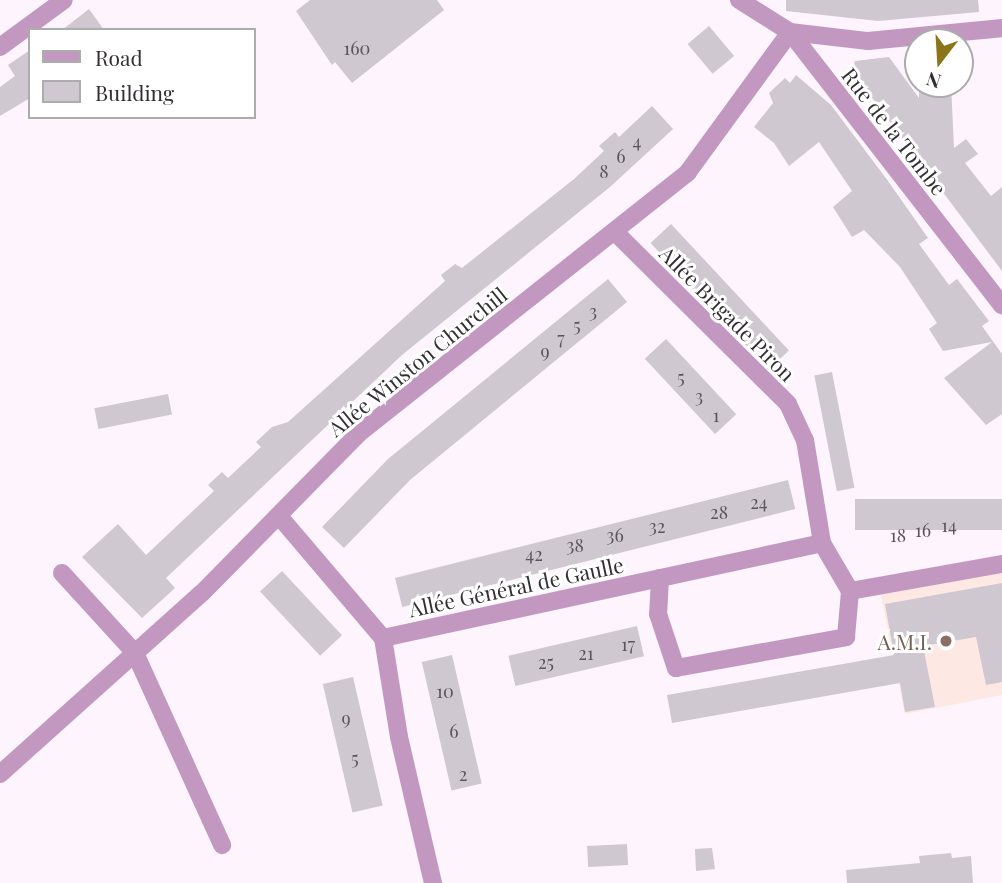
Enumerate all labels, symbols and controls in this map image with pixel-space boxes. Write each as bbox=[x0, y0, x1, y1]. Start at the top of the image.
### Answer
legend bbox=[28, 28, 256, 119]
north arrow bbox=[904, 28, 974, 98]
house number: 160 bbox=[344, 37, 370, 59]
text: Road bbox=[95, 43, 143, 71]
street label: Rue de la Tombe bbox=[837, 62, 953, 200]
text: N bbox=[923, 67, 944, 96]
text: Building bbox=[95, 78, 174, 106]
house number: 4 bbox=[633, 130, 641, 152]
house number: 6 bbox=[616, 145, 626, 167]
house number: 8 bbox=[599, 160, 609, 182]
street label: Allée Brigade Piron bbox=[655, 240, 801, 386]
street label: Allée Winston Churchill bbox=[322, 281, 512, 441]
house number: 3 bbox=[589, 300, 597, 322]
house number: 5 bbox=[573, 314, 581, 336]
house number: 7 bbox=[557, 327, 565, 349]
house number: 9 bbox=[540, 340, 550, 362]
house number: 5 bbox=[677, 366, 685, 388]
house number: 3 bbox=[695, 385, 703, 407]
house number: 1 bbox=[713, 404, 719, 426]
house number: 24 bbox=[750, 491, 768, 513]
house number: 28 bbox=[710, 501, 728, 523]
house number: 14 bbox=[941, 514, 957, 536]
house number: 32 bbox=[649, 515, 665, 537]
house number: 16 bbox=[915, 519, 931, 541]
house number: 36 bbox=[606, 524, 624, 546]
house number: 18 bbox=[890, 524, 906, 546]
house number: 38 bbox=[566, 534, 584, 556]
house number: 42 bbox=[525, 543, 543, 565]
street label: Allée Général de Gaulle bbox=[406, 551, 626, 621]
place label: A.M.I. bbox=[877, 628, 932, 654]
house number: 17 bbox=[621, 633, 635, 655]
marker: A.M.I. bbox=[938, 633, 954, 649]
house number: 21 bbox=[578, 642, 594, 664]
house number: 25 bbox=[538, 651, 554, 673]
house number: 10 bbox=[436, 680, 454, 702]
house number: 9 bbox=[341, 707, 351, 729]
house number: 6 bbox=[449, 720, 459, 742]
house number: 5 bbox=[351, 747, 359, 769]
house number: 2 bbox=[459, 763, 467, 785]

